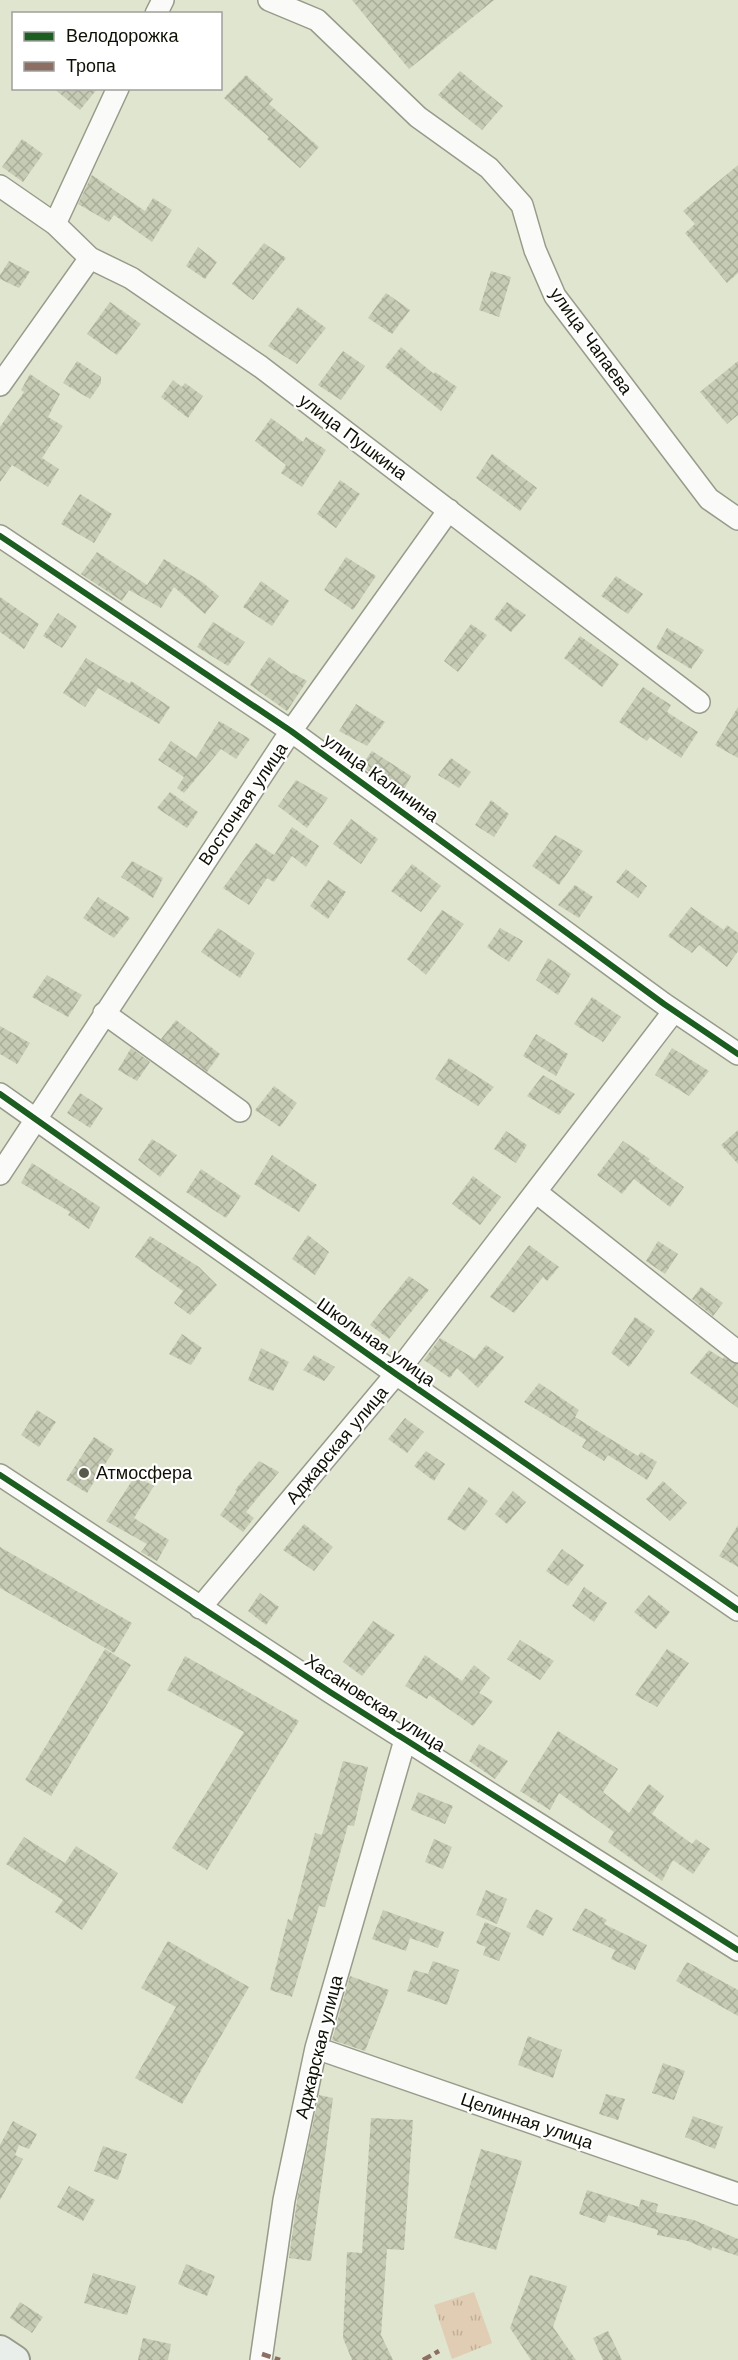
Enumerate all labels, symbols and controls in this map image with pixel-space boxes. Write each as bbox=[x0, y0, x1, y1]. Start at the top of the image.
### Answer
legend bbox=[12, 12, 222, 90]
text: Велодорожка bbox=[66, 25, 179, 46]
text: Тропа bbox=[66, 55, 117, 76]
street label: улица Чапаева bbox=[546, 283, 638, 399]
street label: улица Пушкина bbox=[295, 389, 412, 485]
street label: улица Калинина bbox=[320, 729, 444, 827]
street label: Восточная улица bbox=[194, 738, 292, 869]
street label: Школьная улица bbox=[313, 1293, 440, 1391]
street label: Аджарская улица bbox=[281, 1381, 393, 1508]
place label: Атмосфера bbox=[96, 1462, 193, 1483]
marker: Атмосфера bbox=[77, 1466, 91, 1480]
street label: Хасановская улица bbox=[301, 1649, 450, 1756]
street label: Аджарская улица bbox=[291, 1972, 347, 2121]
street label: Целинная улица bbox=[458, 2088, 597, 2153]

